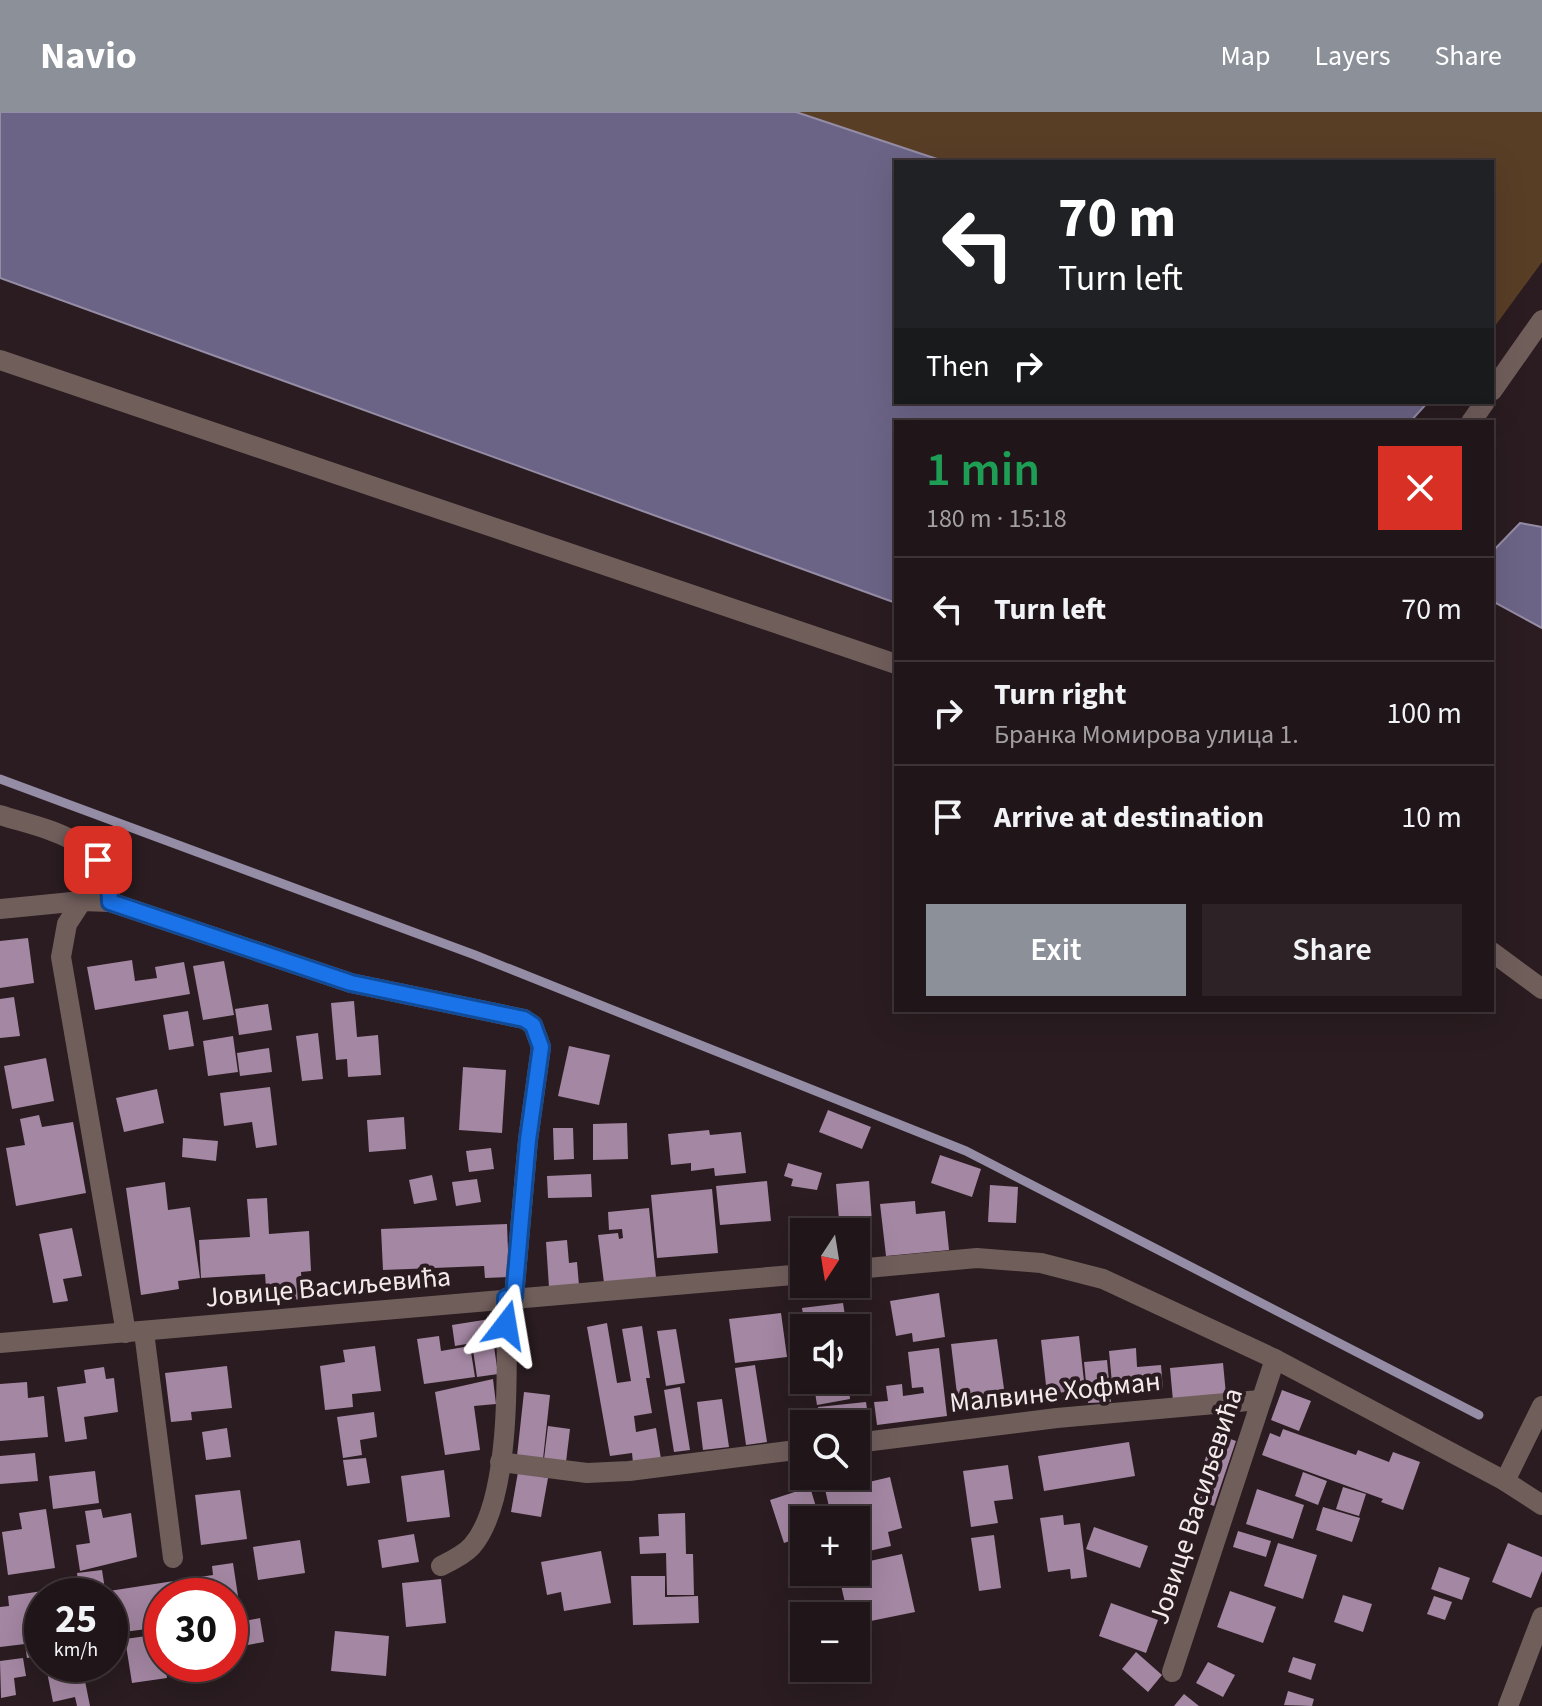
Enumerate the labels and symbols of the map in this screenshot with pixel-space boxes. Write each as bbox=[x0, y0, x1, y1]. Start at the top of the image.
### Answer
pin bbox=[64, 826, 132, 894]
north arrow bbox=[790, 1218, 870, 1298]
street label: Јовице Васиљевића bbox=[203, 1256, 453, 1318]
position arrow bbox=[464, 1283, 548, 1367]
street label: Малвине Хофман bbox=[947, 1361, 1163, 1423]
street label: Јовице Васиљевића bbox=[1139, 1383, 1253, 1629]
speed limit sign: 30 bbox=[144, 1578, 248, 1682]

